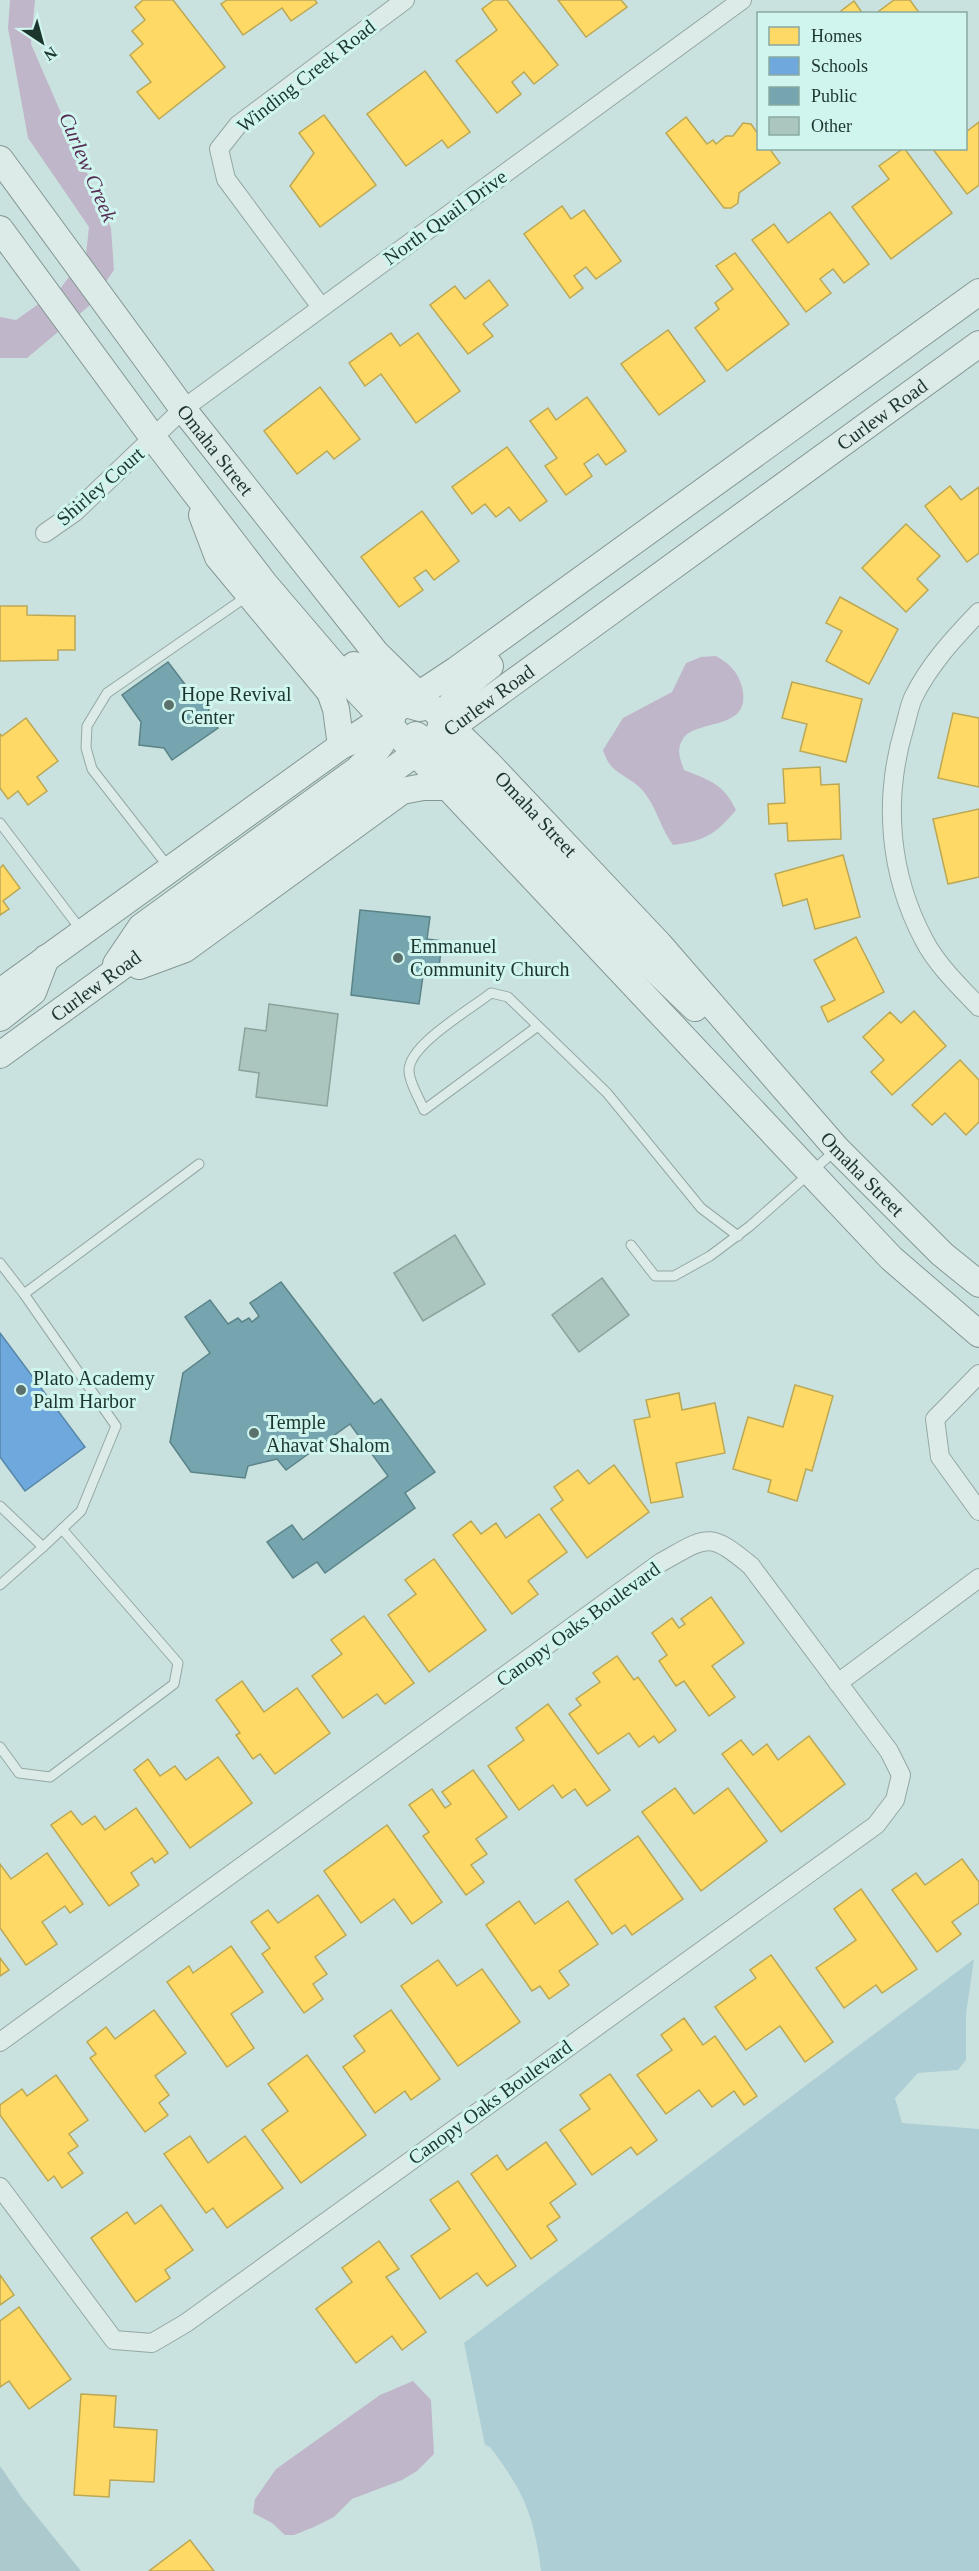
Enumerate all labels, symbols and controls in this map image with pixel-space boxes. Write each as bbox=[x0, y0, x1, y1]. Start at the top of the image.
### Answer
north arrow bbox=[12, 12, 72, 72]
legend bbox=[757, 12, 967, 150]
street label: Winding Creek Road bbox=[233, 15, 380, 138]
text: Homes bbox=[811, 26, 862, 46]
text: N bbox=[40, 43, 60, 64]
text: Schools bbox=[811, 56, 868, 76]
text: Public bbox=[811, 86, 857, 106]
water label: Curlew Creek bbox=[54, 109, 122, 226]
text: Other bbox=[811, 116, 852, 136]
street label: North Quail Drive bbox=[379, 165, 511, 269]
street label: Curlew Road bbox=[833, 374, 931, 455]
street label: Omaha Street bbox=[173, 400, 258, 500]
street label: Shirley Court bbox=[52, 442, 149, 531]
street label: Curlew Road bbox=[439, 660, 538, 740]
place label: Hope Revival Center bbox=[181, 683, 292, 728]
marker: Hope Revival Center bbox=[162, 698, 176, 712]
street label: Omaha Street bbox=[491, 767, 582, 862]
place label: Emmanuel Community Church bbox=[410, 935, 569, 981]
street label: Curlew Road bbox=[46, 946, 145, 1026]
marker: Emmanuel Community Church bbox=[391, 951, 405, 965]
street label: Omaha Street bbox=[816, 1127, 909, 1221]
place label: Plato Academy Palm Harbor bbox=[33, 1367, 155, 1412]
marker: Plato Academy Palm Harbor bbox=[14, 1383, 28, 1397]
place label: Temple Ahavat Shalom bbox=[266, 1411, 390, 1456]
marker: Temple Ahavat Shalom bbox=[247, 1426, 261, 1440]
street label: Canopy Oaks Boulevard bbox=[492, 1557, 665, 1691]
street label: Canopy Oaks Boulevard bbox=[404, 2035, 577, 2169]

